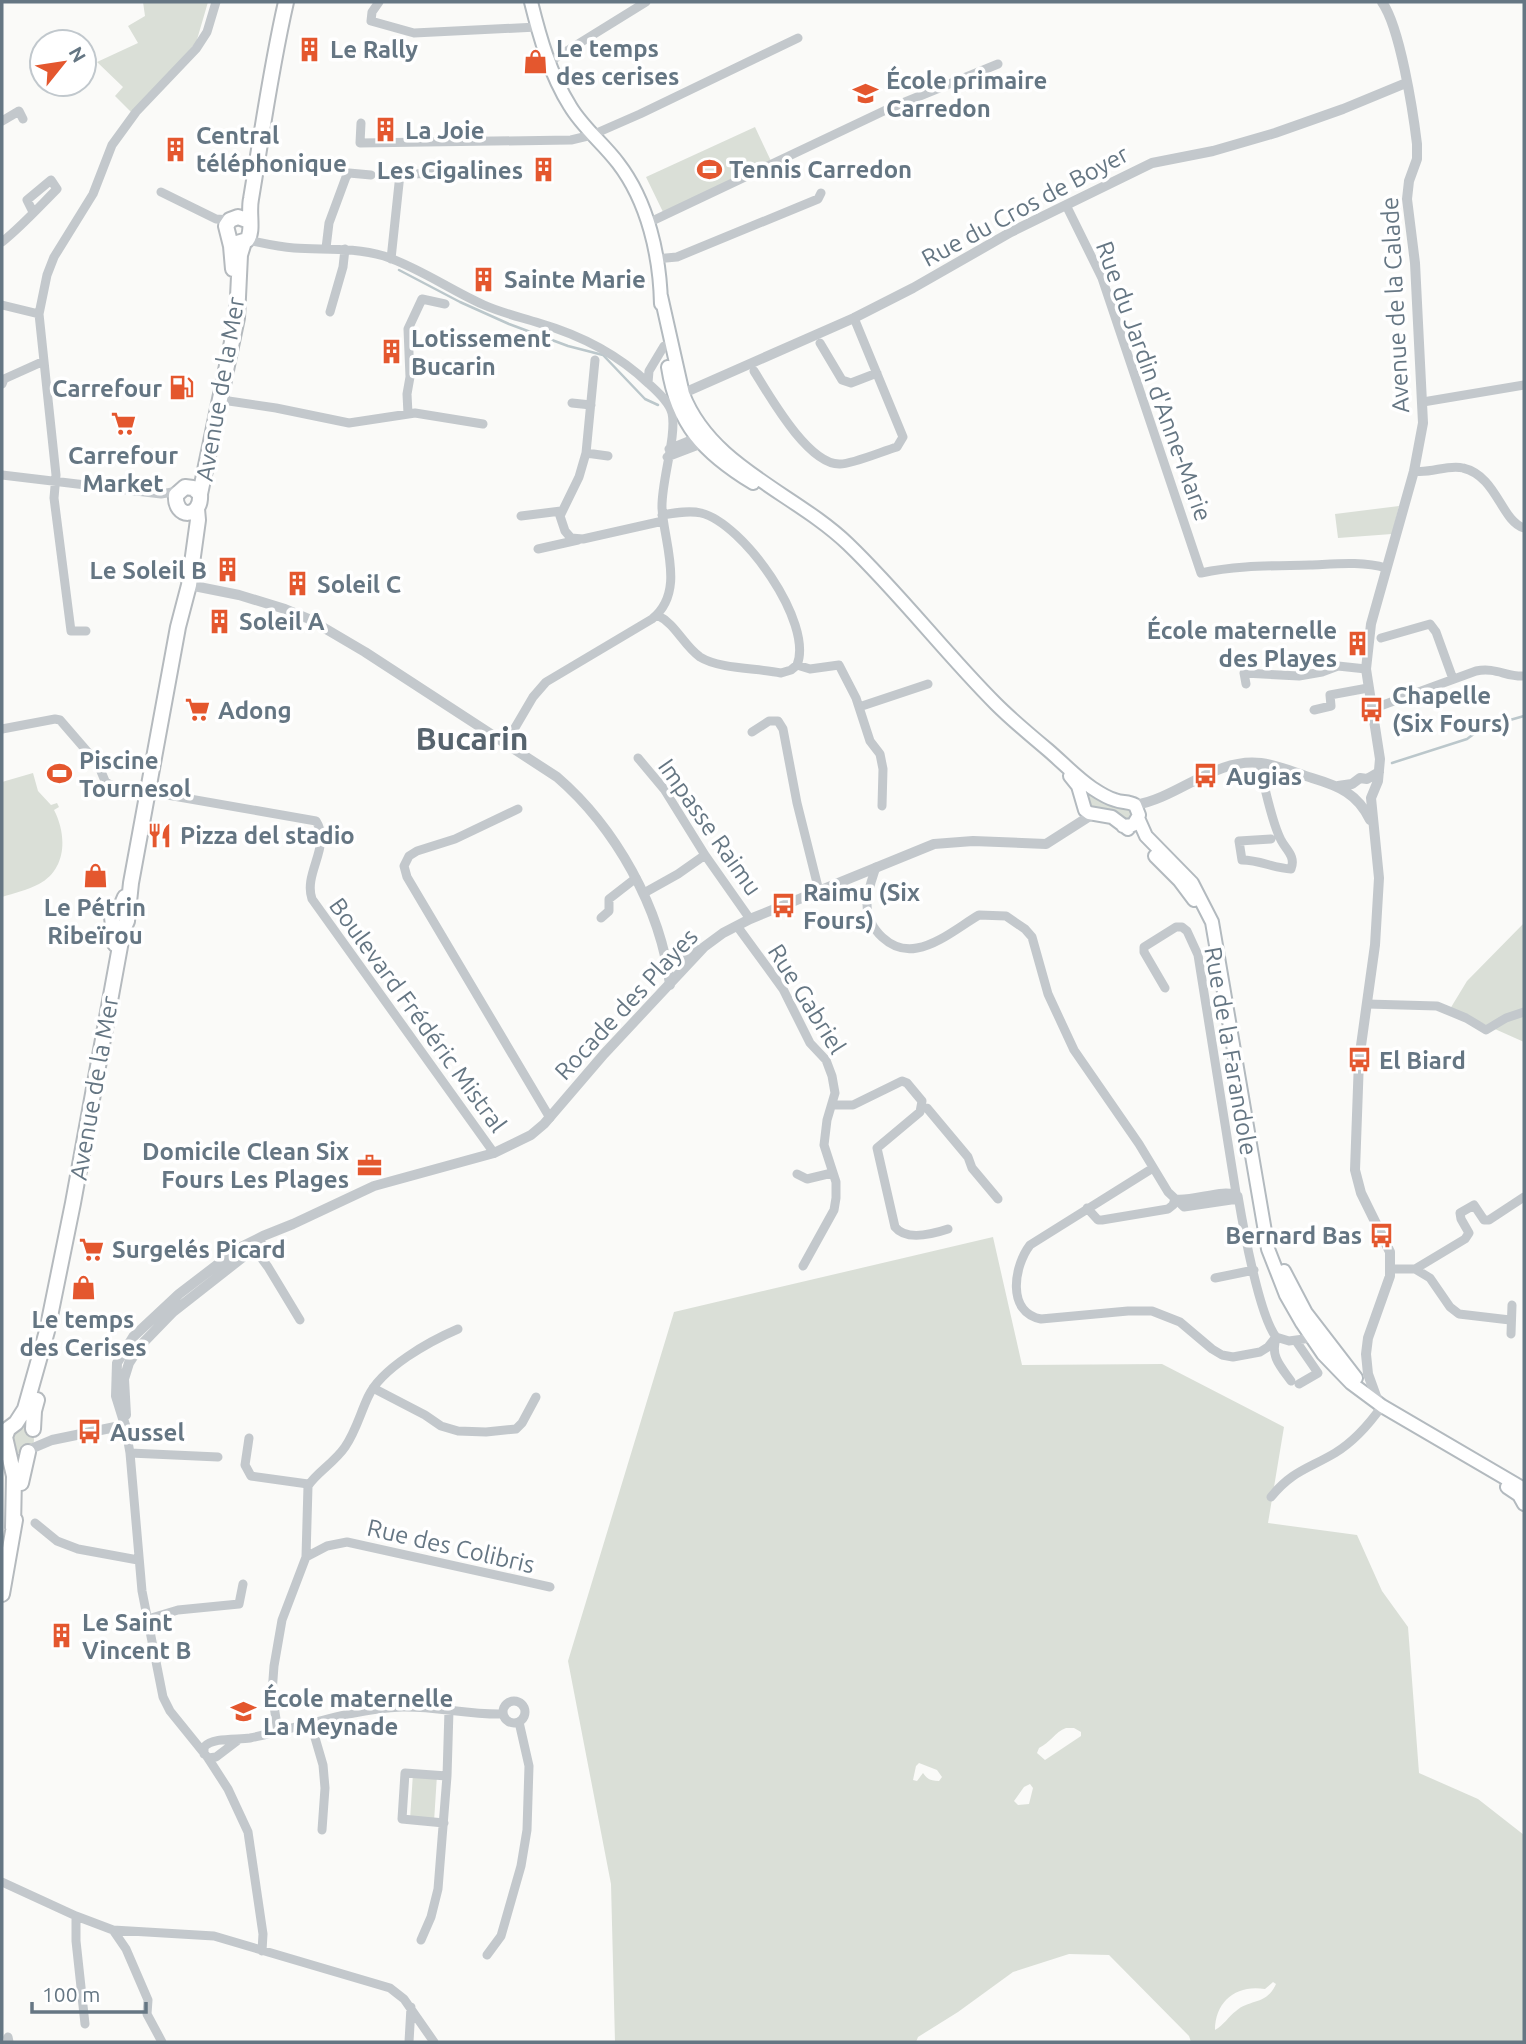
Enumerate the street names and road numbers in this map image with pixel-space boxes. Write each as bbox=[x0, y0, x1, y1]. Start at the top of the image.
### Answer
street label: Rue du Cros de Boyer bbox=[917, 140, 1133, 272]
street label: Avenue de la Calade bbox=[1376, 196, 1414, 414]
street label: Rue du Jardin d'Anne-Marie bbox=[1091, 237, 1217, 525]
street label: Avenue de la Mer bbox=[191, 295, 249, 483]
street label: Impasse Raimu bbox=[653, 754, 767, 900]
street label: Boulevard Frédéric Mistral bbox=[324, 893, 512, 1137]
street label: Rocade des Playes bbox=[549, 923, 703, 1085]
street label: Rue Gabriel bbox=[763, 939, 851, 1059]
street label: Rue de la Farandole bbox=[1199, 945, 1263, 1157]
street label: Avenue de la Mer bbox=[65, 994, 123, 1182]
street label: Rue des Colibris bbox=[365, 1514, 537, 1578]

